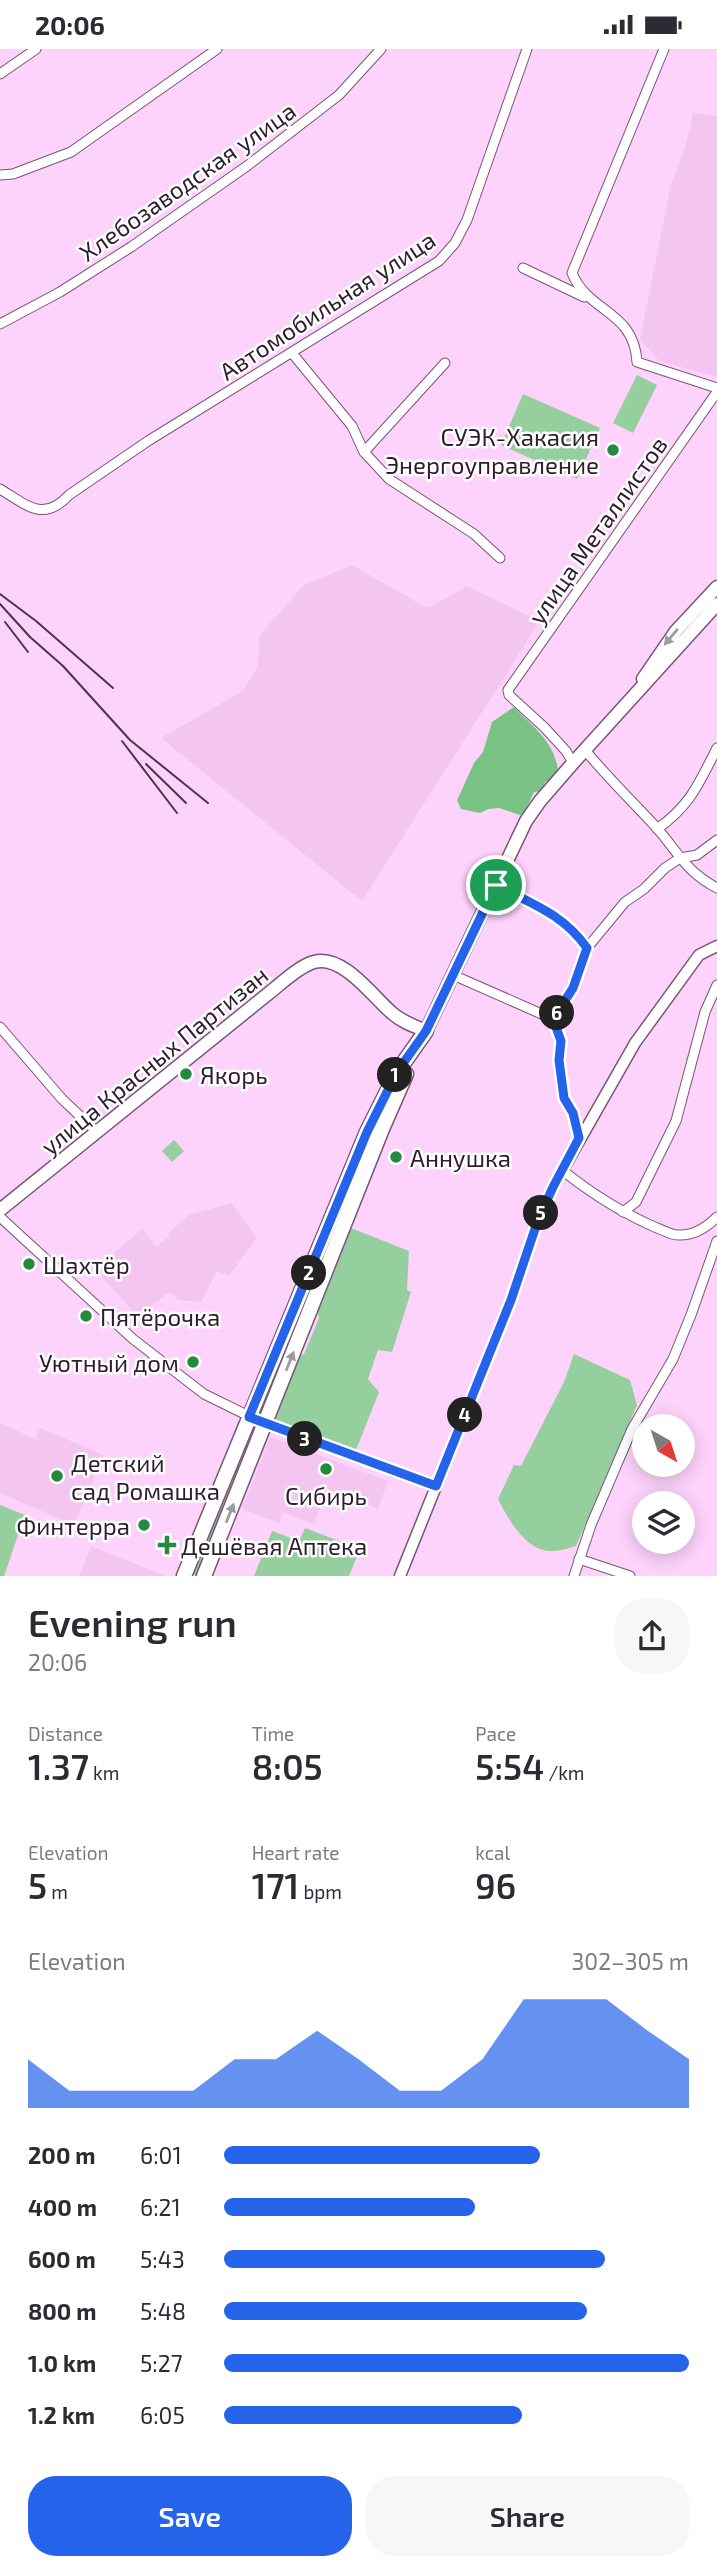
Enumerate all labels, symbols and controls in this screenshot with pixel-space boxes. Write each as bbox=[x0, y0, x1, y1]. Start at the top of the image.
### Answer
text: 20:06 bbox=[35, 9, 105, 40]
street label: Хлебозаводская улица bbox=[73, 95, 301, 268]
street label: Автомобильная улица bbox=[214, 224, 441, 386]
place label: СУЭК-Хакасия Энергоуправление bbox=[385, 422, 599, 480]
street label: улица Металлистов bbox=[521, 431, 673, 630]
marker: СУЭК-Хакасия Энергоуправление bbox=[605, 442, 621, 458]
one-way arrow bbox=[664, 628, 679, 646]
pin bbox=[466, 855, 526, 915]
icon: arrive bbox=[477, 866, 515, 904]
street label: улица Красных Партизан bbox=[35, 960, 274, 1161]
pin: 6 bbox=[540, 995, 574, 1031]
text: 6 bbox=[551, 1001, 562, 1024]
pin: 1 bbox=[378, 1058, 412, 1093]
place label: Якорь bbox=[200, 1060, 268, 1089]
text: 1 bbox=[390, 1063, 399, 1086]
marker: Якорь bbox=[178, 1066, 194, 1082]
place label: Аннушка bbox=[410, 1143, 511, 1173]
marker: Аннушка bbox=[388, 1149, 404, 1165]
pin: 5 bbox=[524, 1195, 558, 1231]
text: 5 bbox=[535, 1201, 546, 1224]
place label: Шахтёр bbox=[43, 1250, 130, 1279]
pin: 2 bbox=[292, 1255, 326, 1291]
marker: Шахтёр bbox=[21, 1256, 37, 1272]
text: 2 bbox=[303, 1261, 314, 1284]
place label: Пятёрочка bbox=[100, 1302, 220, 1331]
marker: Пятёрочка bbox=[78, 1308, 94, 1324]
place label: Уютный дом bbox=[39, 1348, 179, 1377]
one-way arrow bbox=[285, 1350, 296, 1371]
marker: Уютный дом bbox=[185, 1354, 201, 1370]
pin: 4 bbox=[448, 1397, 482, 1433]
text: 4 bbox=[458, 1403, 471, 1426]
north arrow bbox=[632, 1414, 695, 1477]
map controls bbox=[632, 1414, 695, 1554]
pin: 3 bbox=[288, 1421, 322, 1457]
text: 3 bbox=[299, 1427, 310, 1450]
place label: Детский сад Ромашка bbox=[71, 1448, 220, 1505]
marker: Сибирь bbox=[318, 1461, 334, 1477]
marker: Детский сад Ромашка bbox=[49, 1468, 65, 1484]
place label: Сибирь bbox=[285, 1481, 367, 1510]
button: layers bbox=[632, 1491, 695, 1554]
one-way arrow bbox=[224, 1502, 235, 1523]
place label: Финтерра bbox=[16, 1511, 130, 1540]
marker: Финтерра bbox=[136, 1517, 152, 1533]
place label: Дешёвая Аптека bbox=[181, 1531, 367, 1560]
marker: Дешёвая Аптека bbox=[159, 1537, 175, 1553]
text: Evening run bbox=[28, 1599, 237, 1645]
button: share bbox=[615, 1599, 689, 1673]
text: 20:06 bbox=[28, 1648, 87, 1676]
text: Distance bbox=[28, 1722, 103, 1745]
text: Time bbox=[252, 1722, 294, 1745]
text: Pace bbox=[475, 1722, 516, 1745]
text: 1.37 bbox=[28, 1745, 89, 1787]
text: 8:05 bbox=[252, 1745, 323, 1787]
text: 5:54 bbox=[475, 1745, 544, 1787]
text: km bbox=[89, 1761, 119, 1784]
text: /km bbox=[544, 1761, 585, 1784]
text: Elevation bbox=[28, 1841, 109, 1864]
text: Heart rate bbox=[252, 1841, 340, 1864]
text: kcal bbox=[475, 1841, 510, 1864]
text: 5 bbox=[28, 1864, 47, 1906]
text: 171 bbox=[252, 1864, 299, 1906]
text: 96 bbox=[475, 1864, 516, 1906]
text: m bbox=[47, 1880, 68, 1903]
text: bpm bbox=[299, 1880, 342, 1903]
text: Elevation bbox=[28, 1947, 126, 1975]
text: 302–305 m bbox=[572, 1947, 689, 1975]
text: 200 m bbox=[28, 2141, 96, 2169]
text: 6:01 bbox=[140, 2141, 182, 2169]
text: 400 m bbox=[28, 2193, 97, 2221]
text: 6:21 bbox=[140, 2193, 181, 2221]
text: 600 m bbox=[28, 2245, 96, 2273]
text: 5:43 bbox=[140, 2245, 185, 2273]
text: 800 m bbox=[28, 2297, 97, 2325]
text: 5:48 bbox=[140, 2297, 186, 2325]
text: 1.0 km bbox=[28, 2349, 96, 2377]
text: 5:27 bbox=[140, 2349, 182, 2377]
text: 1.2 km bbox=[28, 2401, 95, 2429]
text: 6:05 bbox=[140, 2401, 185, 2429]
button: Save bbox=[28, 2476, 352, 2556]
button: Share bbox=[366, 2476, 689, 2556]

